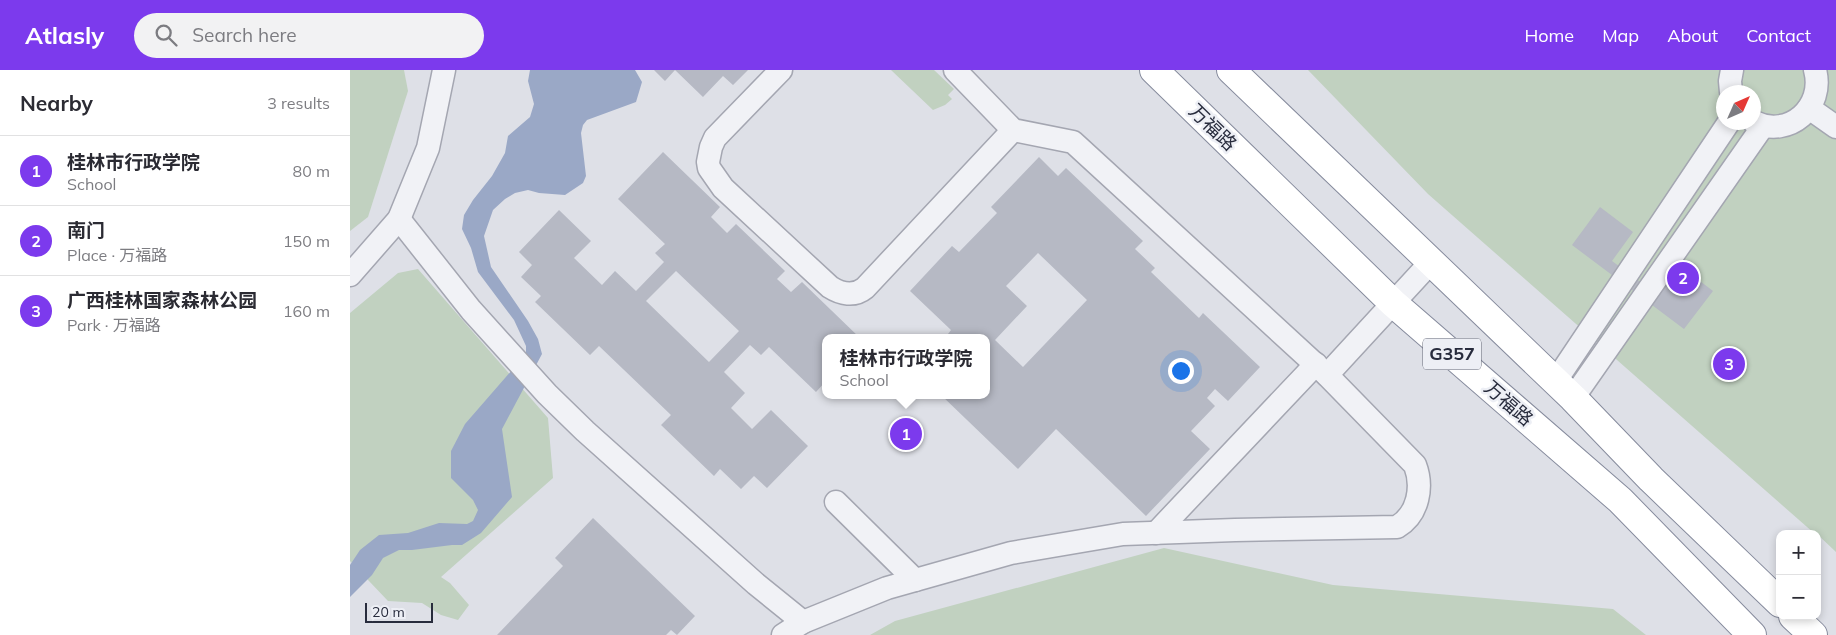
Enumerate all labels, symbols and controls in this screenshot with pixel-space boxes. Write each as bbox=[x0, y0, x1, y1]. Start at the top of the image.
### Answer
search box bbox=[134, 13, 484, 58]
text: Atlasly bbox=[25, 20, 104, 50]
icon: search bbox=[152, 21, 180, 49]
text: Search here bbox=[192, 23, 297, 47]
text: Home bbox=[1524, 24, 1574, 47]
text: Map bbox=[1602, 24, 1639, 47]
text: About bbox=[1667, 24, 1718, 47]
text: Contact bbox=[1746, 24, 1811, 47]
north arrow bbox=[1716, 85, 1761, 130]
text: Nearby bbox=[20, 90, 93, 116]
text: 3 results bbox=[267, 93, 330, 113]
street label: 万福路 bbox=[1184, 99, 1242, 155]
text: 桂林市行政学院 bbox=[67, 150, 200, 174]
text: 1 bbox=[31, 161, 41, 181]
text: 80 m bbox=[293, 161, 330, 181]
text: School bbox=[67, 174, 116, 194]
text: 南门 bbox=[67, 218, 105, 242]
text: 2 bbox=[31, 231, 41, 251]
text: 150 m bbox=[283, 231, 330, 251]
text: Place · 万福路 bbox=[67, 245, 167, 265]
pin: 2 bbox=[1667, 259, 1699, 297]
text: 广西桂林国家森林公园 bbox=[67, 288, 257, 312]
text: 3 bbox=[31, 301, 41, 321]
text: 160 m bbox=[283, 301, 330, 321]
text: Park · 万福路 bbox=[67, 315, 161, 335]
popup bbox=[822, 334, 990, 399]
road number: G357 bbox=[1423, 338, 1481, 370]
pin: 3 bbox=[1713, 345, 1745, 383]
text: 桂林市行政学院 bbox=[839, 346, 973, 370]
your location bbox=[1168, 358, 1194, 384]
text: School bbox=[839, 370, 889, 390]
street label: 万福路 bbox=[1480, 375, 1538, 431]
pin: 1 bbox=[890, 415, 922, 453]
map controls bbox=[1776, 530, 1821, 620]
button: + bbox=[1776, 530, 1821, 575]
button: − bbox=[1776, 575, 1821, 620]
scale bar bbox=[365, 600, 432, 623]
text: 20 m bbox=[372, 603, 405, 621]

